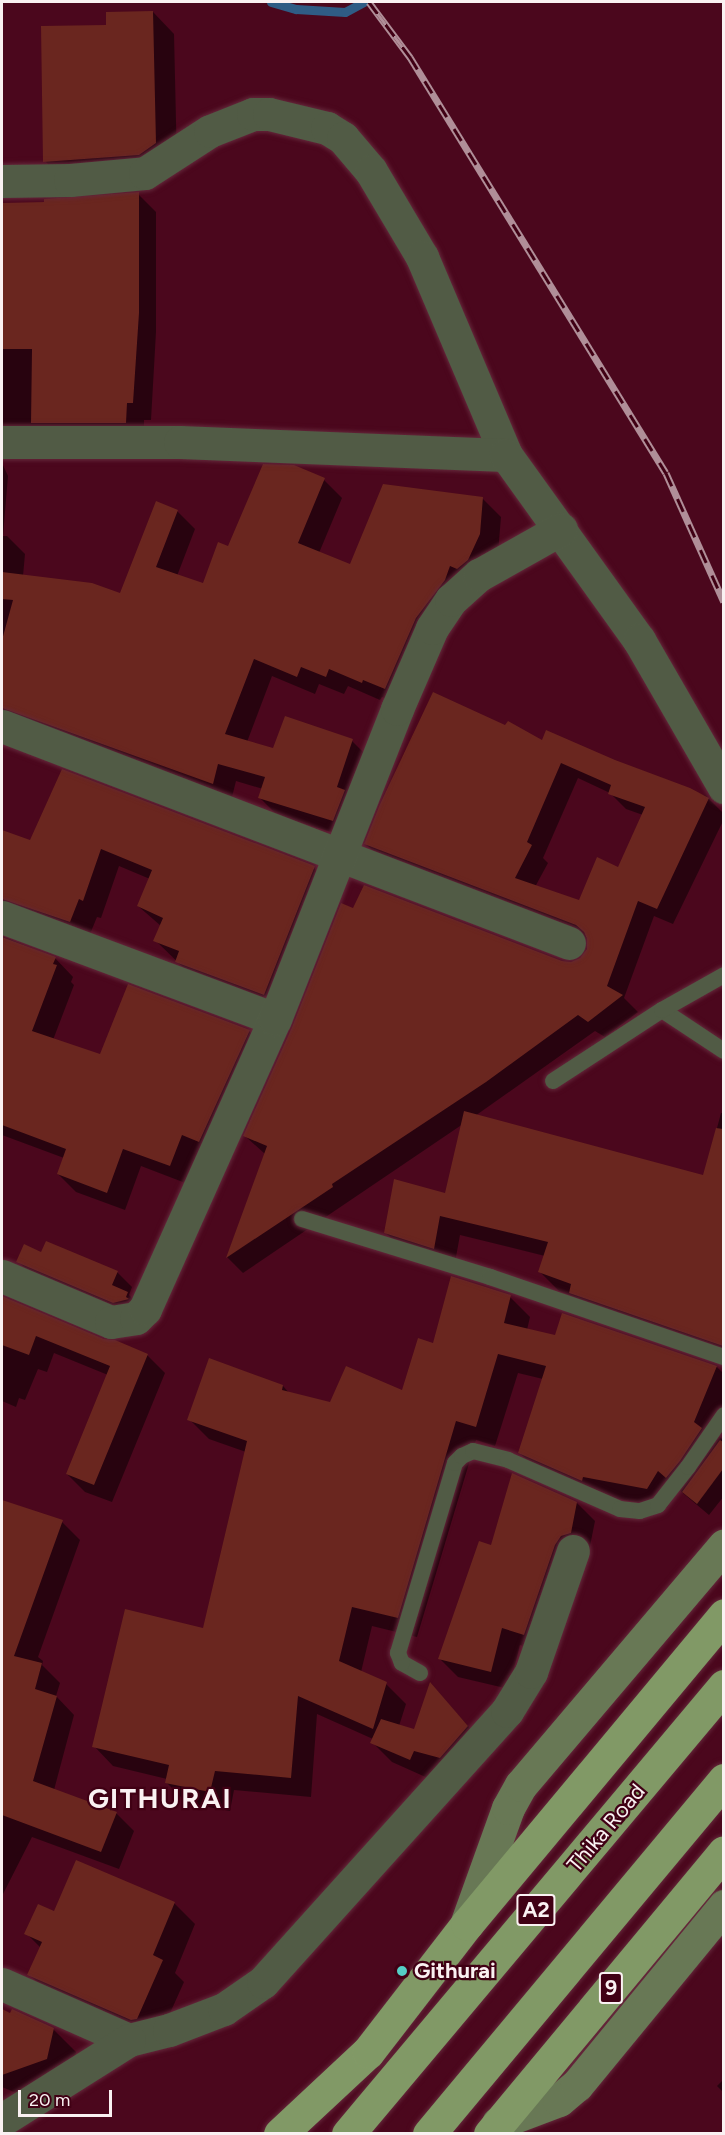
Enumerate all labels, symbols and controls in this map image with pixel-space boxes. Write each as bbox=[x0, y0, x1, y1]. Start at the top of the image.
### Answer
street label: Thika Road bbox=[561, 1778, 651, 1878]
district label: GITHURAI bbox=[88, 1781, 232, 1815]
road number: A2 bbox=[515, 1892, 557, 1928]
place label: Githurai bbox=[414, 1958, 496, 1984]
marker: Githurai bbox=[395, 1964, 409, 1978]
road number: 9 bbox=[598, 1970, 624, 2006]
scale bar bbox=[21, 2078, 116, 2116]
text: 20 m bbox=[29, 2089, 70, 2111]

